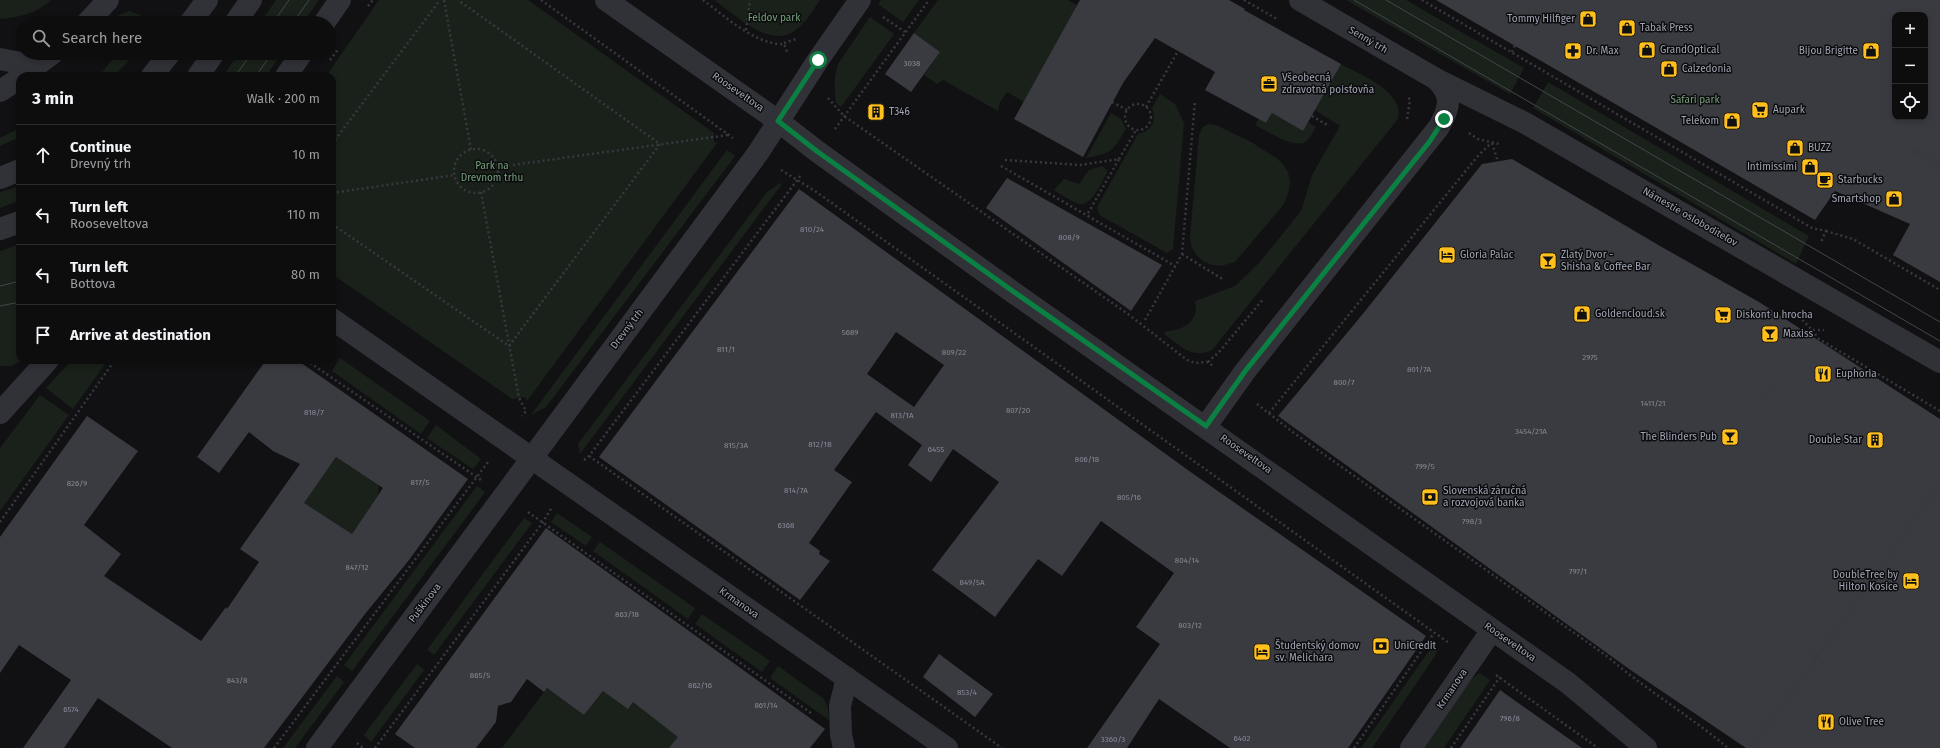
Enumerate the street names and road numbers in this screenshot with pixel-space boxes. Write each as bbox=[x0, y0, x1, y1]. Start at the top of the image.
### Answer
street label: Senný trh bbox=[1346, 23, 1390, 56]
street label: Rooseveltova bbox=[710, 70, 766, 114]
street label: Námestie osloboditeľov bbox=[1640, 185, 1740, 249]
street label: Drevný trh bbox=[607, 306, 646, 351]
street label: Rooseveltova bbox=[1218, 432, 1274, 476]
street label: Puškinova bbox=[406, 581, 444, 625]
street label: Krmanova bbox=[717, 585, 761, 621]
street label: Rooseveltova bbox=[1482, 620, 1538, 664]
street label: Krmanova bbox=[1434, 667, 1470, 711]

